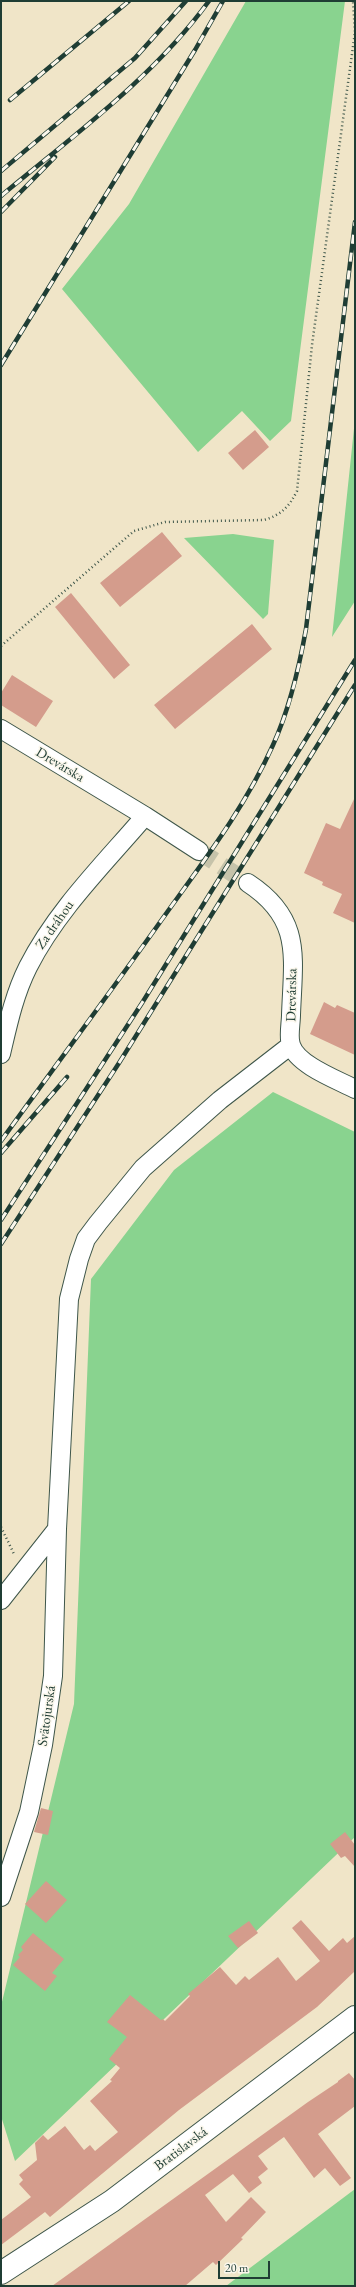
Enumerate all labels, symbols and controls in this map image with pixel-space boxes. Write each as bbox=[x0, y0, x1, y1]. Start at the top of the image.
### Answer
street label: Drevárska bbox=[33, 744, 87, 786]
street label: Za dráhou bbox=[32, 897, 78, 953]
street label: Drevárska bbox=[283, 968, 301, 1022]
street label: Svätojurská bbox=[34, 1685, 60, 1747]
street label: Bratislavská bbox=[151, 2124, 211, 2174]
scale bar bbox=[220, 2253, 272, 2279]
text: 20 m bbox=[225, 2260, 248, 2276]

